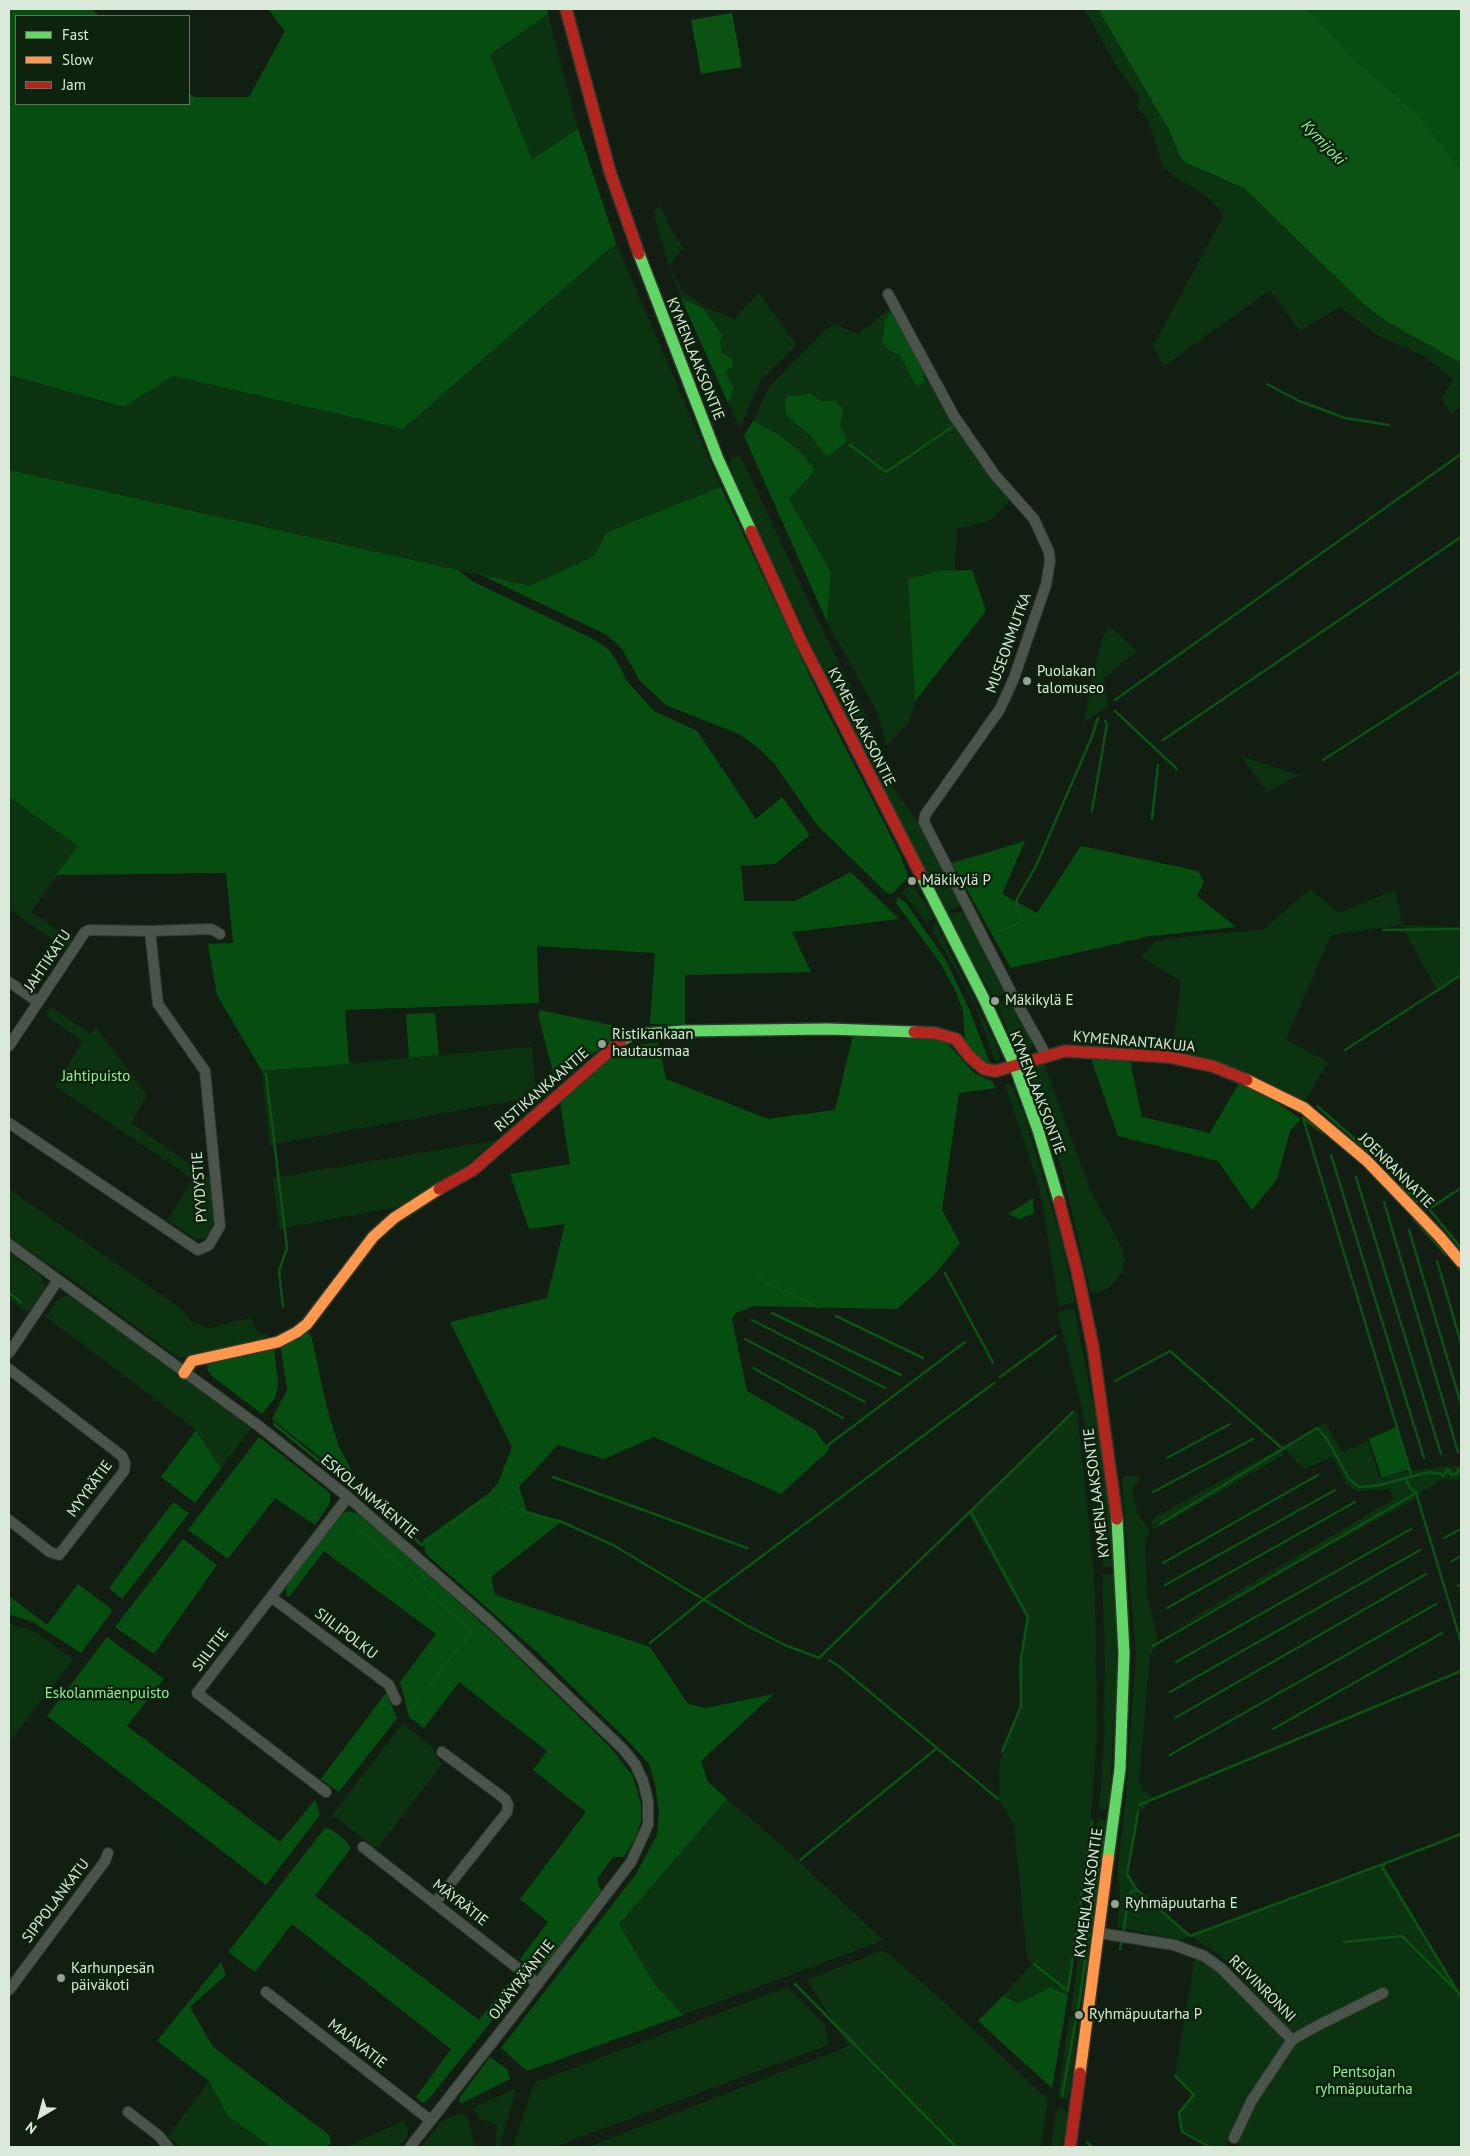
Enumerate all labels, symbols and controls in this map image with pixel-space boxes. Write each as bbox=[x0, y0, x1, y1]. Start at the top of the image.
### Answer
legend bbox=[15, 15, 190, 105]
text: Fast bbox=[62, 25, 89, 44]
text: Slow bbox=[62, 50, 93, 69]
text: Jam bbox=[62, 75, 86, 94]
water label: Kymijoki bbox=[1297, 116, 1349, 170]
street label: KYMENLAAKSONTIE bbox=[662, 295, 728, 423]
street label: MUSEONMUTKA bbox=[983, 590, 1035, 696]
place label: Puolakan talomuseo bbox=[1037, 663, 1104, 698]
street label: KYMENLAAKSONTIE bbox=[823, 665, 899, 789]
marker: Puolakan talomuseo bbox=[1021, 675, 1033, 687]
place label: Mäkikylä P bbox=[922, 872, 991, 890]
marker: Mäkikylä P bbox=[906, 875, 918, 887]
street label: JAHTIKATU bbox=[21, 927, 75, 995]
place label: Mäkikylä E bbox=[1005, 992, 1073, 1010]
marker: Mäkikylä E bbox=[989, 995, 1001, 1007]
place label: Ristikankaan hautausmaa bbox=[612, 1026, 693, 1061]
street label: KYMENRANTAKUJA bbox=[1072, 1028, 1196, 1056]
street label: KYMENLAAKSONTIE bbox=[1005, 1029, 1069, 1157]
marker: Ristikankaan hautausmaa bbox=[596, 1038, 608, 1050]
street label: RISTIKANKAANTIE bbox=[491, 1044, 593, 1136]
park label: Jahtipuisto bbox=[62, 1068, 130, 1086]
street label: JOENRANNATIE bbox=[1355, 1130, 1437, 1212]
street label: PYYDYSTIE bbox=[189, 1151, 211, 1223]
street label: KYMENLAAKSONTIE bbox=[1080, 1427, 1114, 1559]
street label: ESKOLANMÄENTIE bbox=[317, 1451, 421, 1543]
street label: MYYRÄTIE bbox=[63, 1457, 117, 1521]
street label: SIILIPOLKU bbox=[311, 1605, 381, 1663]
street label: SIILITIE bbox=[189, 1625, 233, 1675]
park label: Eskolanmäenpuisto bbox=[45, 1685, 169, 1703]
street label: KYMENLAAKSONTIE bbox=[1071, 1827, 1107, 1959]
street label: SIPPOLANKATU bbox=[19, 1855, 93, 1947]
street label: MÄYRÄTIE bbox=[429, 1876, 491, 1930]
place label: Ryhmäpuutarha E bbox=[1125, 1895, 1238, 1913]
marker: Ryhmäpuutarha E bbox=[1109, 1898, 1121, 1910]
street label: OJAÄYRÄÄNTIE bbox=[485, 1936, 559, 2024]
street label: REIVINRONNI bbox=[1225, 1952, 1299, 2026]
place label: Karhunpesän päiväkoti bbox=[71, 1960, 154, 1995]
marker: Karhunpesän päiväkoti bbox=[55, 1972, 67, 1984]
place label: Ryhmäpuutarha P bbox=[1089, 2006, 1202, 2024]
marker: Ryhmäpuutarha P bbox=[1073, 2009, 1085, 2021]
street label: MAJAVATIE bbox=[324, 2016, 390, 2072]
park label: Pentsojan ryhmäpuutarha bbox=[1315, 2064, 1413, 2099]
north arrow bbox=[15, 2091, 65, 2141]
text: N bbox=[22, 2118, 40, 2138]

